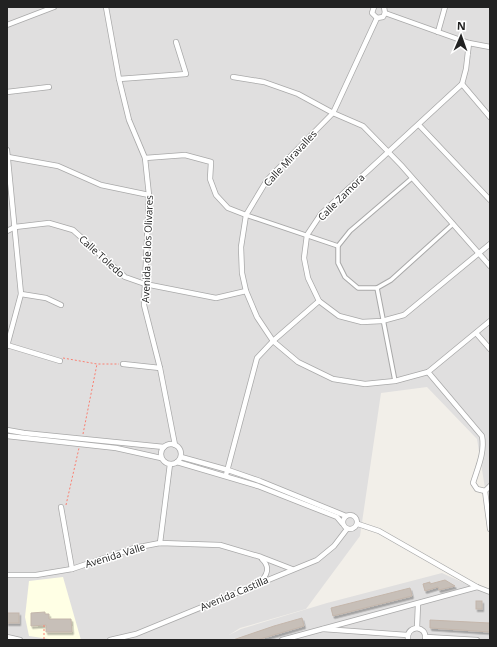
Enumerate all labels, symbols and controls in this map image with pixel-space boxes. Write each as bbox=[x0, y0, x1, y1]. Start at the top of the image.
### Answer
north arrow bbox=[441, 16, 481, 56]
text: N bbox=[457, 18, 466, 33]
street label: Calle Miravalles bbox=[260, 127, 320, 189]
street label: Calle Zamora bbox=[314, 170, 368, 224]
street label: Avenida de los Olivares bbox=[138, 195, 156, 303]
street label: Calle Toledo bbox=[76, 232, 128, 280]
street label: Avenida Valle bbox=[83, 539, 147, 571]
street label: Avenida Castilla bbox=[198, 572, 270, 614]

